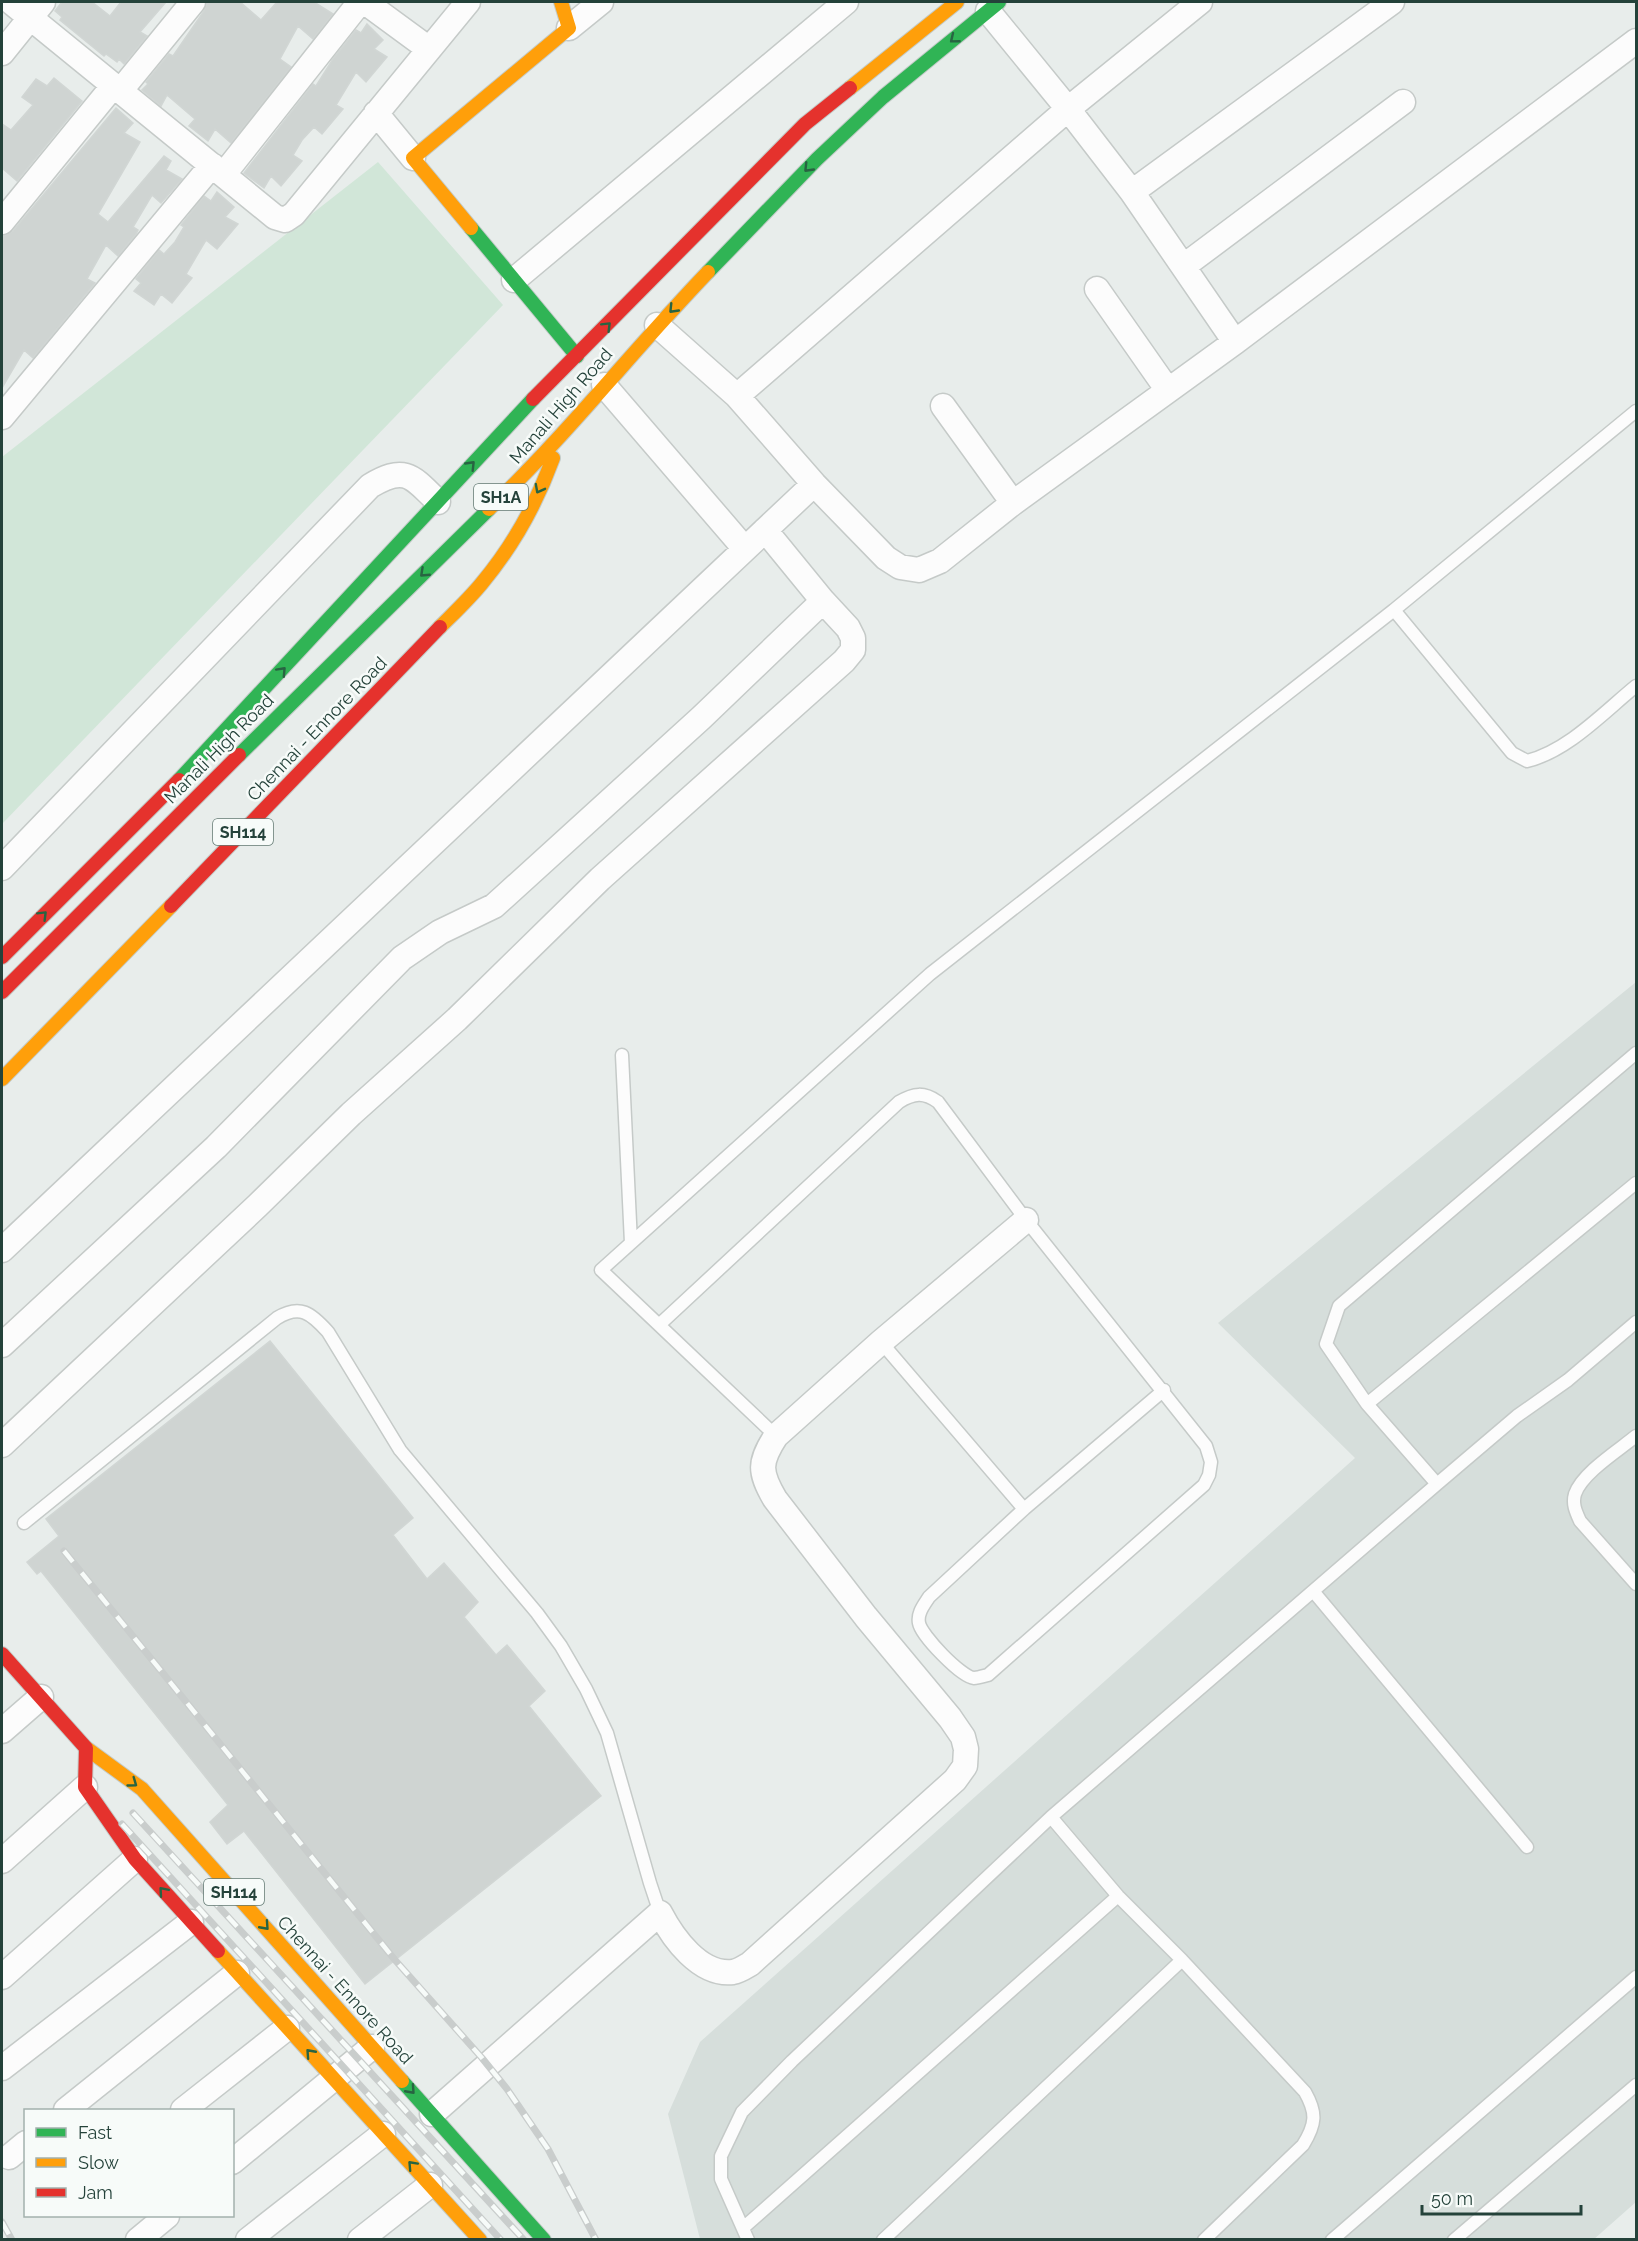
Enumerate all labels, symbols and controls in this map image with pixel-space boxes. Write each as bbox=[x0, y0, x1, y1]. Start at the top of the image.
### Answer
one-way arrow bbox=[949, 32, 960, 43]
one-way arrow bbox=[804, 162, 815, 172]
one-way arrow bbox=[669, 301, 680, 312]
one-way arrow bbox=[599, 322, 610, 333]
street label: Manali High Road bbox=[505, 344, 616, 468]
one-way arrow bbox=[463, 462, 474, 473]
one-way arrow bbox=[535, 483, 546, 493]
road number: SH1A bbox=[474, 484, 528, 510]
one-way arrow bbox=[420, 565, 431, 576]
street label: Chennai - Ennore Road bbox=[242, 652, 391, 805]
one-way arrow bbox=[275, 667, 286, 678]
street label: Manali High Road bbox=[160, 690, 278, 808]
road number: SH114 bbox=[213, 819, 273, 845]
one-way arrow bbox=[36, 912, 47, 922]
one-way arrow bbox=[127, 1775, 138, 1786]
road number: SH114 bbox=[204, 1879, 264, 1905]
one-way arrow bbox=[159, 1887, 170, 1898]
street label: Chennai - Ennore Road bbox=[273, 1911, 417, 2068]
one-way arrow bbox=[258, 1920, 269, 1930]
one-way arrow bbox=[306, 2049, 317, 2060]
one-way arrow bbox=[404, 2084, 415, 2094]
legend bbox=[24, 2109, 234, 2217]
text: Fast bbox=[78, 2122, 112, 2143]
text: Slow bbox=[78, 2152, 119, 2173]
one-way arrow bbox=[408, 2162, 419, 2172]
scale bar bbox=[1422, 2178, 1581, 2216]
text: Jam bbox=[78, 2182, 113, 2203]
text: 50 m bbox=[1431, 2188, 1473, 2209]

